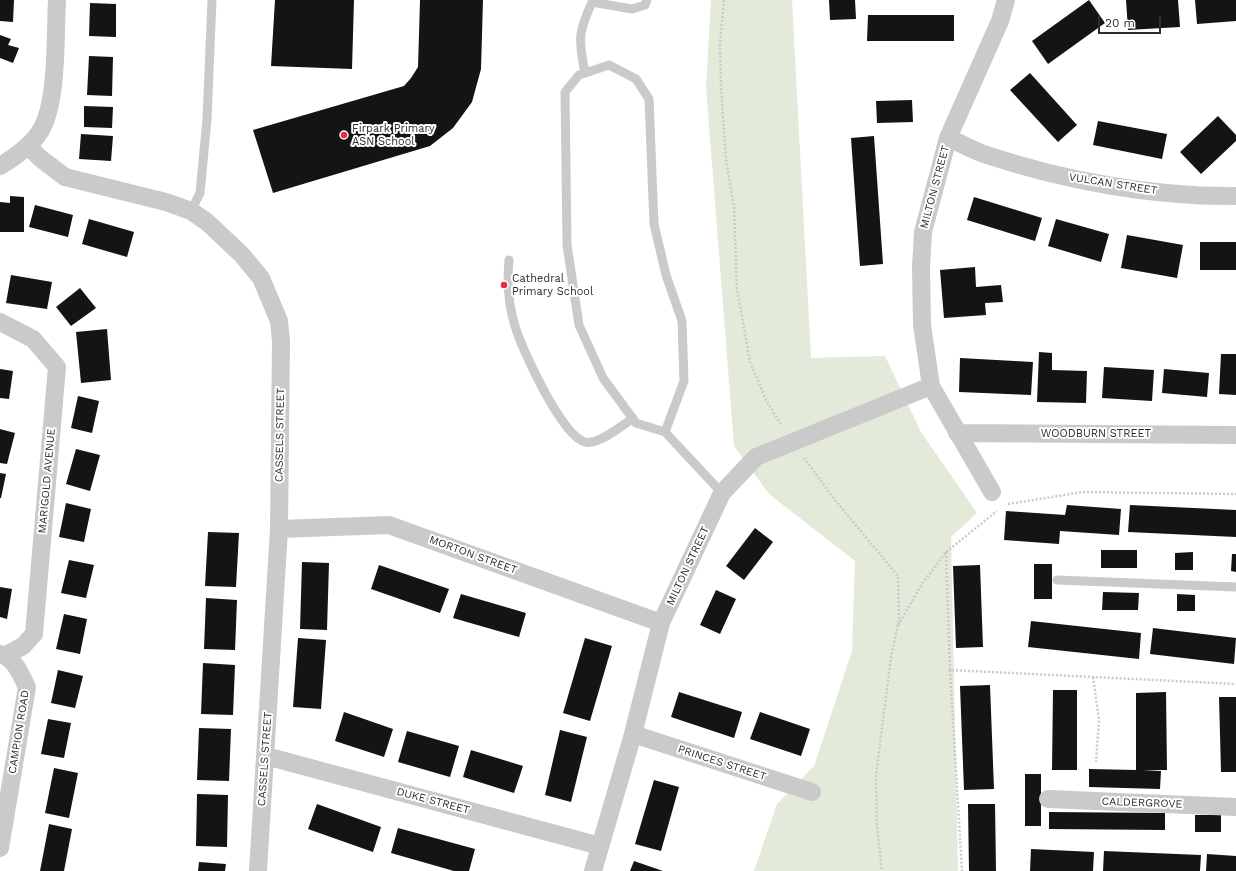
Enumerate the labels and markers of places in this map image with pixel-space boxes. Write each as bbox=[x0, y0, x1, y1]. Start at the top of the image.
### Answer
place label: Firpark Primary ASN School bbox=[352, 122, 435, 148]
marker: Firpark Primary ASN School bbox=[339, 130, 349, 140]
place label: Cathedral Primary School bbox=[512, 272, 593, 298]
marker: Cathedral Primary School bbox=[499, 280, 509, 290]

